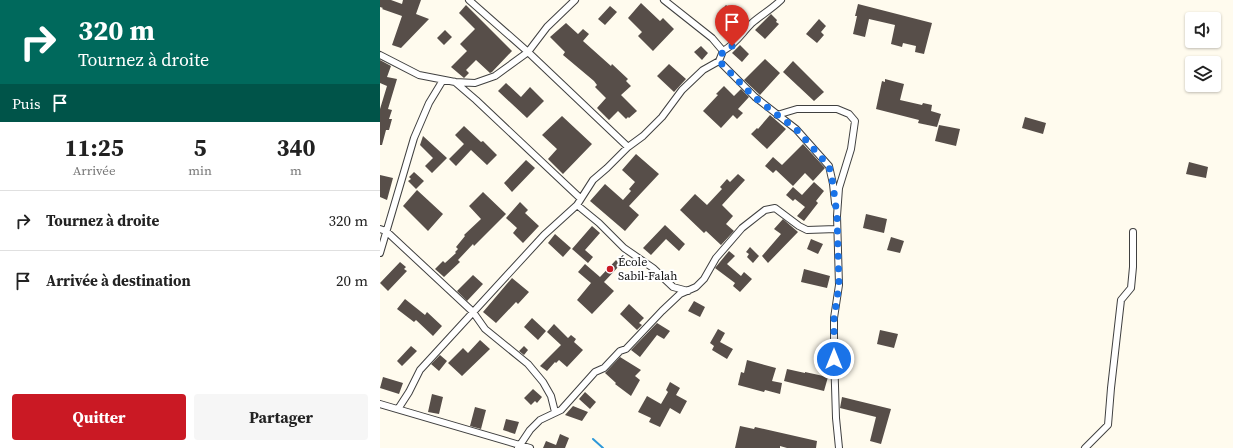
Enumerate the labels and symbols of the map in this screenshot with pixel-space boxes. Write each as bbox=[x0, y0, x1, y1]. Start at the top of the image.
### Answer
pin bbox=[715, 5, 749, 46]
place label: École Sabil-Falah bbox=[618, 254, 677, 284]
marker: École Sabil-Falah bbox=[605, 264, 615, 274]
position arrow bbox=[813, 338, 855, 380]

